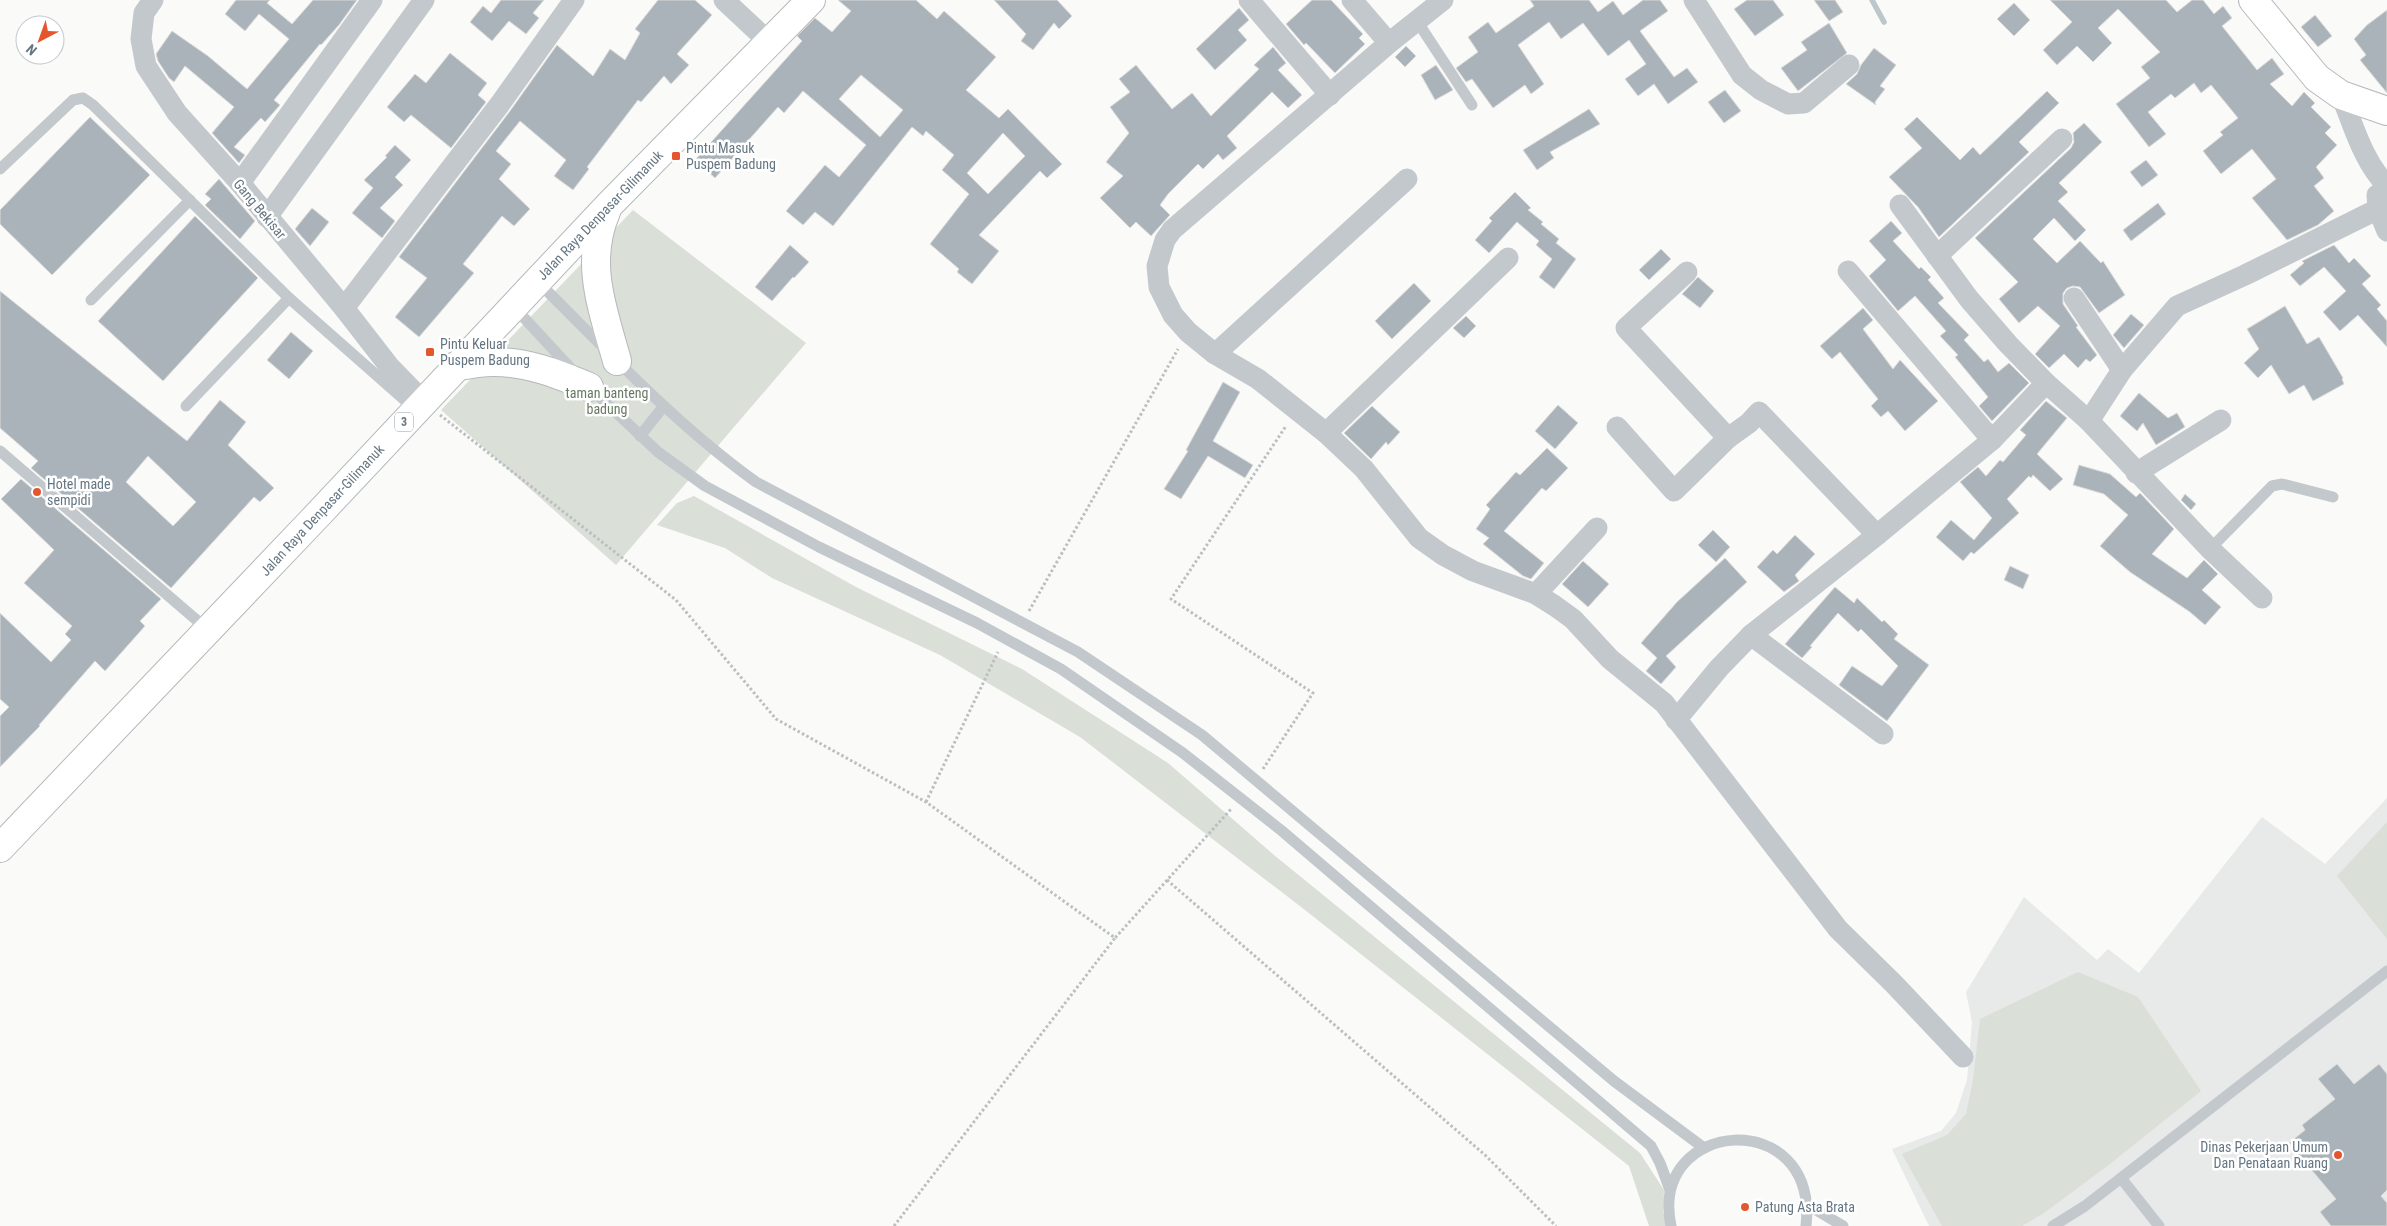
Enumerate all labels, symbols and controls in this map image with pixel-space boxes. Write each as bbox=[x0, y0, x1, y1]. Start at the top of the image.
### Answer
north arrow bbox=[15, 15, 65, 65]
text: N bbox=[23, 41, 40, 59]
place label: Pintu Masuk Puspem Badung bbox=[686, 140, 776, 172]
street label: Jalan Raya Denpasar-Gilimanuk bbox=[534, 146, 667, 283]
marker: Pintu Masuk Puspem Badung bbox=[670, 150, 682, 162]
street label: Gang Bekisar bbox=[230, 176, 290, 242]
place label: Pintu Keluar Puspem Badung bbox=[440, 336, 530, 368]
marker: Pintu Keluar Puspem Badung bbox=[424, 346, 436, 358]
park label: taman banteng badung bbox=[566, 385, 648, 417]
road number: 3 bbox=[395, 412, 413, 432]
street label: Jalan Raya Denpasar-Gilimanuk bbox=[257, 440, 388, 579]
place label: Hotel made sempidi bbox=[47, 476, 111, 508]
marker: Hotel made sempidi bbox=[31, 486, 43, 498]
place label: Dinas Pekerjaan Umum Dan Penataan Ruang bbox=[2200, 1139, 2328, 1171]
marker: Dinas Pekerjaan Umum Dan Penataan Ruang bbox=[2332, 1149, 2344, 1161]
place label: Patung Asta Brata bbox=[1755, 1199, 1855, 1215]
marker: Patung Asta Brata bbox=[1739, 1201, 1751, 1213]

